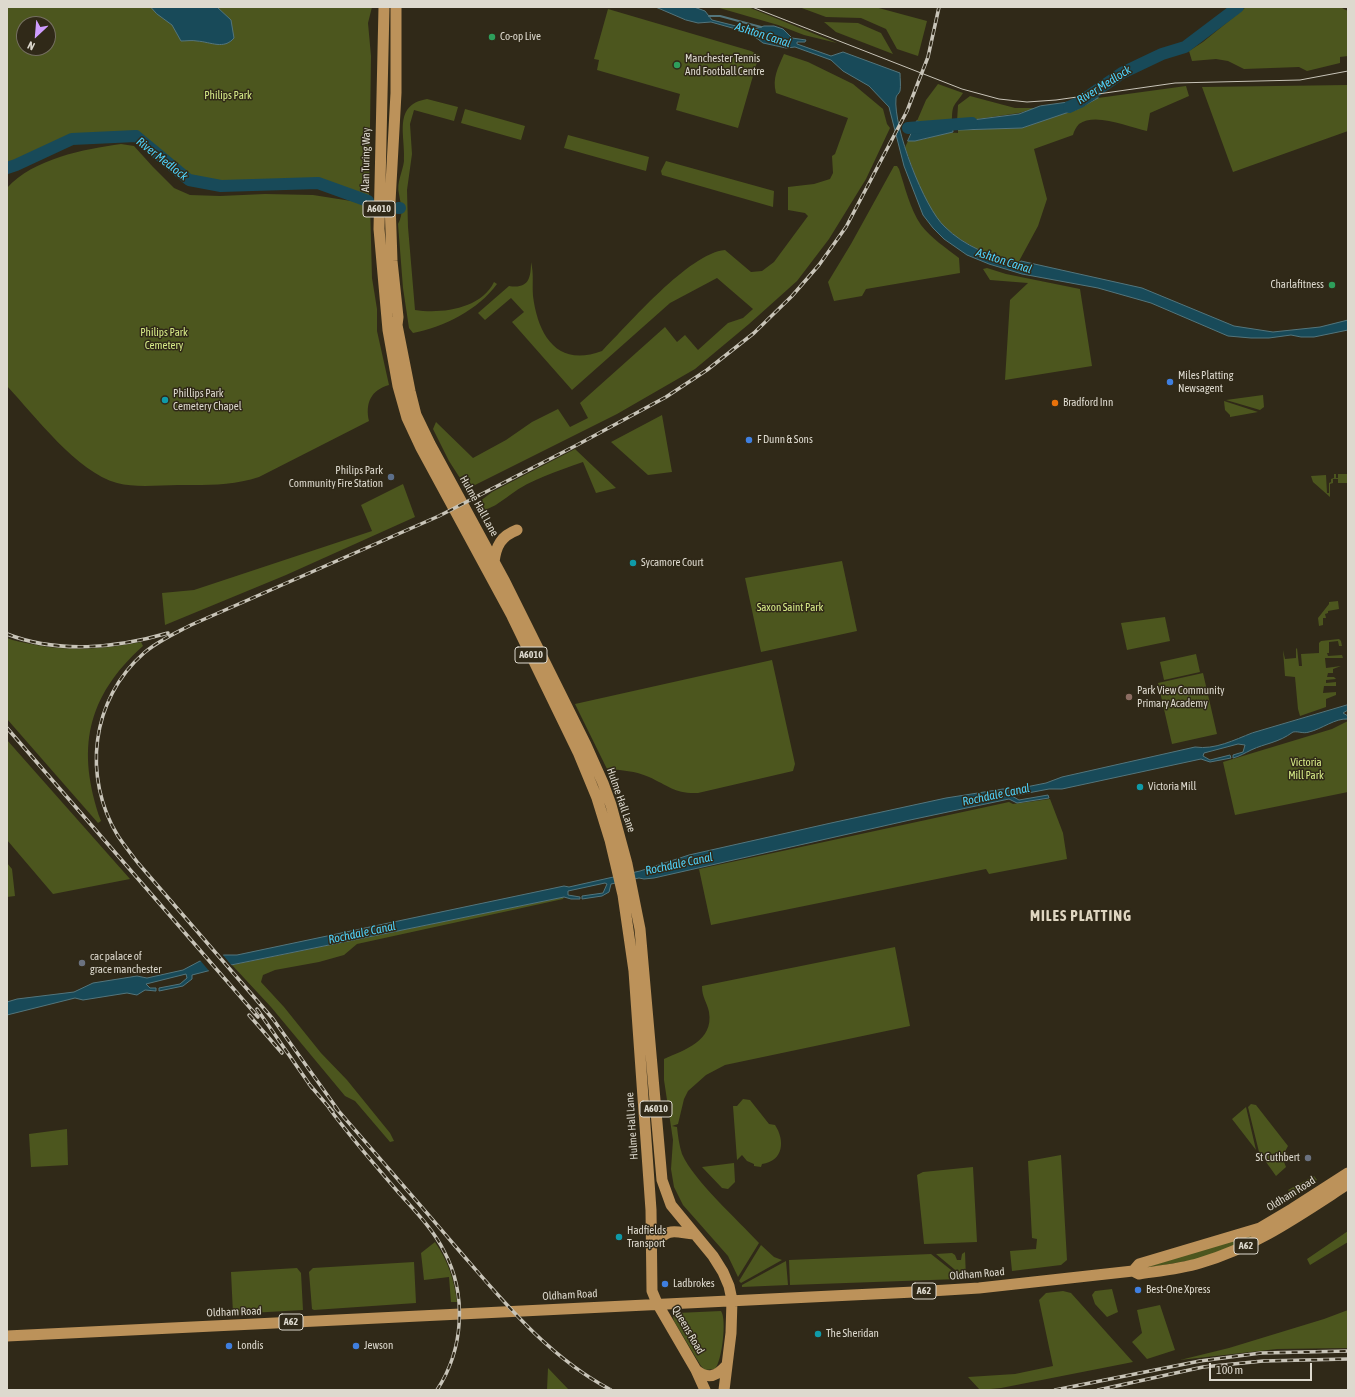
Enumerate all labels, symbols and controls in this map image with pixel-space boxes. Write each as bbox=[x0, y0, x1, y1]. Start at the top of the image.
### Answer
north arrow bbox=[16, 16, 56, 56]
water label: Ashton Canal bbox=[733, 19, 793, 51]
place label: Co-op Live bbox=[500, 30, 541, 44]
marker: Co-op Live bbox=[487, 32, 497, 42]
text: N bbox=[26, 39, 37, 53]
place label: Manchester Tennis And Football Centre bbox=[685, 52, 765, 78]
marker: Manchester Tennis And Football Centre bbox=[672, 60, 682, 70]
water label: River Medlock bbox=[1074, 63, 1134, 107]
park label: Philips Park bbox=[204, 89, 252, 103]
street label: Alan Turing Way bbox=[359, 128, 373, 192]
water label: River Medlock bbox=[133, 134, 191, 184]
road number: A6010 bbox=[363, 201, 395, 217]
water label: Ashton Canal bbox=[974, 245, 1034, 277]
place label: Charlafitness bbox=[1270, 278, 1324, 292]
marker: Charlafitness bbox=[1327, 280, 1337, 290]
park label: Philips Park Cemetery bbox=[140, 326, 188, 352]
place label: Miles Platting Newsagent bbox=[1178, 369, 1233, 395]
marker: Miles Platting Newsagent bbox=[1165, 377, 1175, 387]
place label: Phillips Park Cemetery Chapel bbox=[173, 387, 242, 413]
marker: Phillips Park Cemetery Chapel bbox=[160, 395, 170, 405]
place label: Bradford Inn bbox=[1063, 396, 1113, 410]
marker: Bradford Inn bbox=[1050, 398, 1060, 408]
place label: F Dunn & Sons bbox=[757, 433, 813, 447]
marker: F Dunn & Sons bbox=[744, 435, 754, 445]
place label: Philips Park Community Fire Station bbox=[289, 464, 383, 490]
marker: Philips Park Community Fire Station bbox=[386, 472, 396, 482]
street label: Hulme Hall Lane bbox=[457, 473, 501, 539]
place label: Sycamore Court bbox=[641, 556, 704, 570]
marker: Sycamore Court bbox=[628, 558, 638, 568]
park label: Saxon Saint Park bbox=[757, 601, 823, 615]
road number: A6010 bbox=[515, 647, 547, 663]
place label: Park View Community Primary Academy bbox=[1137, 684, 1225, 710]
marker: Park View Community Primary Academy bbox=[1124, 692, 1134, 702]
park label: Victoria Mill Park bbox=[1288, 756, 1324, 782]
street label: Hulme Hall Lane bbox=[604, 766, 638, 834]
place label: Victoria Mill bbox=[1148, 780, 1196, 794]
water label: Rochdale Canal bbox=[961, 781, 1031, 809]
marker: Victoria Mill bbox=[1135, 782, 1145, 792]
water label: Rochdale Canal bbox=[644, 850, 714, 878]
district label: MILES PLATTING bbox=[1030, 907, 1132, 925]
water label: Rochdale Canal bbox=[327, 919, 397, 947]
place label: cac palace of grace manchester bbox=[90, 950, 161, 976]
marker: cac palace of grace manchester bbox=[77, 958, 87, 968]
street label: Hulme Hall Lane bbox=[623, 1092, 641, 1160]
road number: A6010 bbox=[640, 1101, 672, 1117]
place label: St Cuthbert bbox=[1255, 1151, 1300, 1165]
marker: St Cuthbert bbox=[1303, 1153, 1313, 1163]
street label: Oldham Road bbox=[1264, 1174, 1318, 1214]
place label: Hadfields Transport bbox=[627, 1224, 666, 1250]
marker: Hadfields Transport bbox=[614, 1232, 624, 1242]
road number: A62 bbox=[1234, 1238, 1258, 1254]
street label: Oldham Road bbox=[949, 1265, 1005, 1283]
place label: Ladbrokes bbox=[673, 1277, 715, 1291]
marker: Ladbrokes bbox=[660, 1279, 670, 1289]
road number: A62 bbox=[912, 1283, 936, 1299]
place label: Best-One Xpress bbox=[1146, 1283, 1210, 1297]
marker: Best-One Xpress bbox=[1133, 1285, 1143, 1295]
street label: Oldham Road bbox=[542, 1287, 598, 1303]
street label: Oldham Road bbox=[206, 1304, 262, 1320]
street label: Queens Road bbox=[669, 1304, 707, 1356]
road number: A62 bbox=[279, 1314, 303, 1330]
place label: The Sheridan bbox=[826, 1327, 879, 1341]
marker: The Sheridan bbox=[813, 1329, 823, 1339]
place label: Londis bbox=[237, 1339, 263, 1353]
place label: Jewson bbox=[364, 1339, 393, 1353]
marker: Londis bbox=[224, 1341, 234, 1351]
marker: Jewson bbox=[351, 1341, 361, 1351]
scale bar bbox=[1211, 1355, 1314, 1381]
text: 100 m bbox=[1216, 1363, 1243, 1377]

